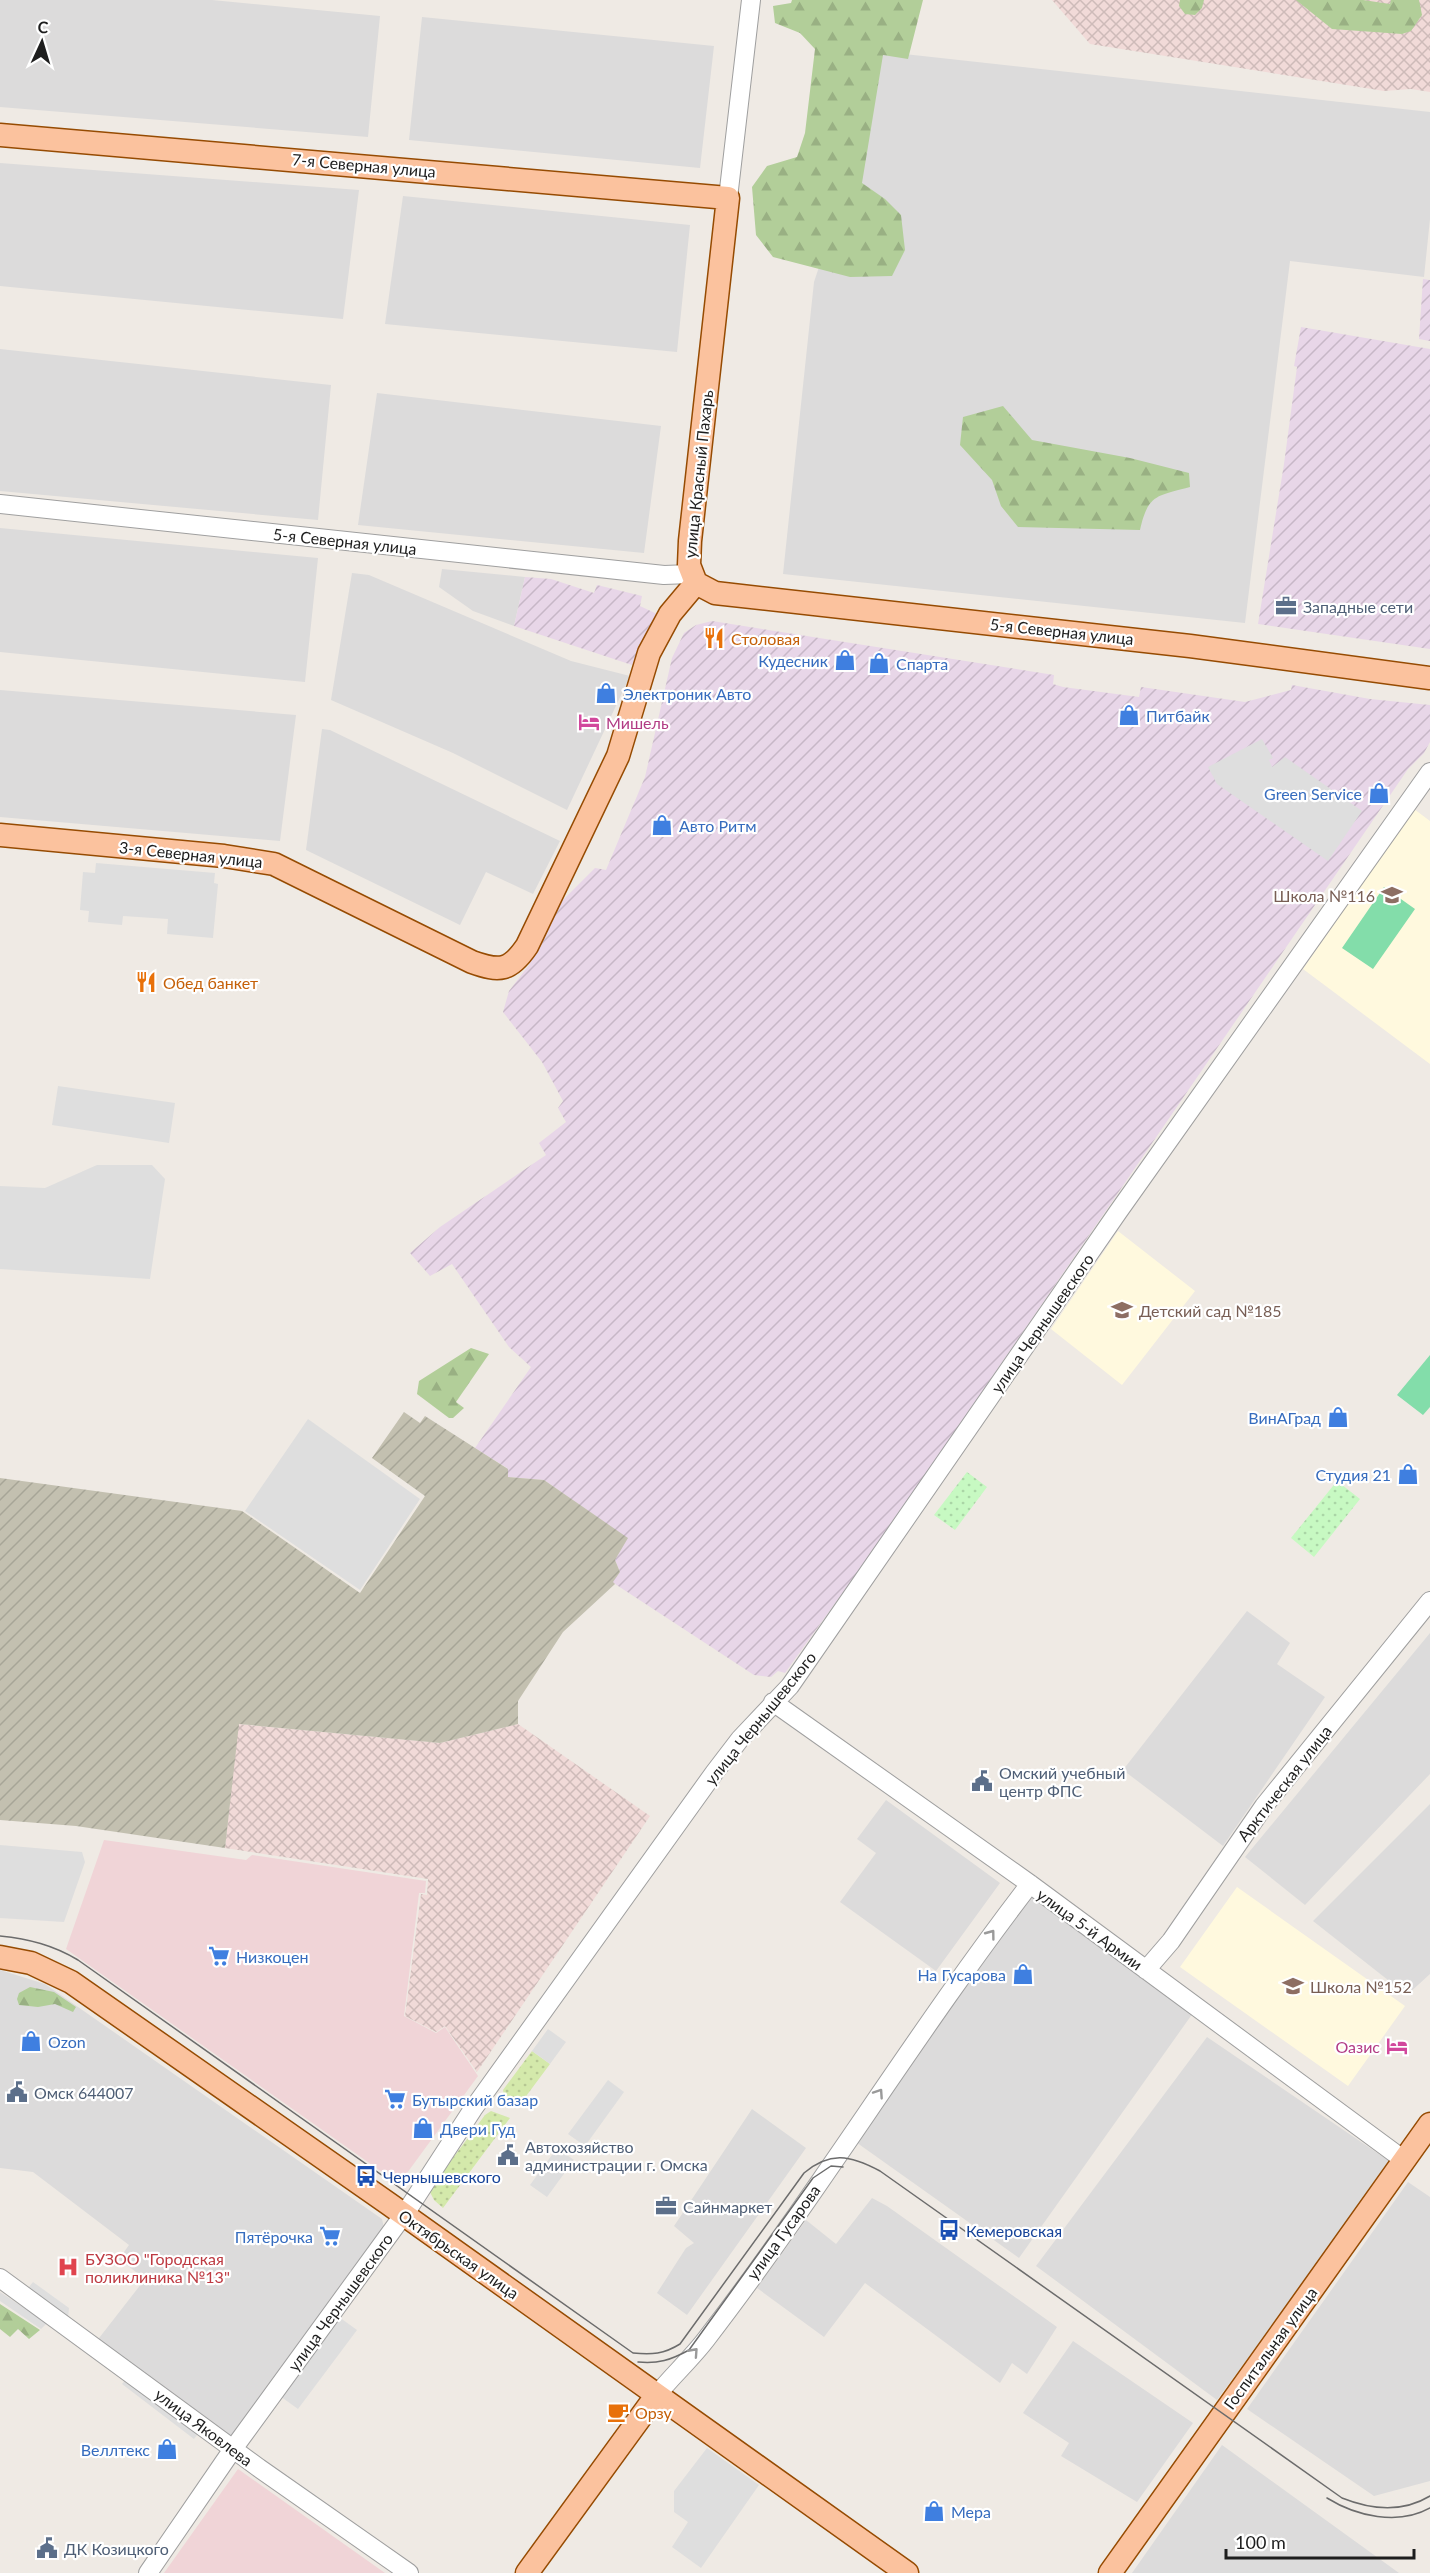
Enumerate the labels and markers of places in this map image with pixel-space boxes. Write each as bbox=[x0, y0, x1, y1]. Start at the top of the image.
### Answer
office icon: Западные сети bbox=[1274, 594, 1298, 618]
place label: Западные сети bbox=[1303, 597, 1413, 616]
restaurant icon: Столовая bbox=[702, 626, 726, 650]
place label: Столовая bbox=[731, 629, 800, 648]
shop icon: Кудесник bbox=[833, 648, 857, 672]
place label: Кудесник bbox=[758, 651, 829, 670]
shop icon: Спарта bbox=[867, 651, 891, 675]
place label: Спарта bbox=[896, 654, 948, 673]
shop icon: Электроник Авто bbox=[594, 681, 618, 705]
place label: Электроник Авто bbox=[623, 684, 751, 703]
shop icon: Питбайк bbox=[1117, 703, 1141, 727]
place label: Питбайк bbox=[1146, 706, 1210, 725]
hotel icon: Мишель bbox=[577, 710, 601, 734]
place label: Мишель bbox=[606, 713, 669, 732]
shop icon: Green Service bbox=[1367, 781, 1391, 805]
place label: Green Service bbox=[1264, 784, 1362, 803]
shop icon: Авто Ритм bbox=[650, 813, 674, 837]
place label: Авто Ритм bbox=[679, 816, 757, 835]
school or university icon: Школа №116 bbox=[1380, 883, 1404, 907]
place label: Школа №116 bbox=[1273, 886, 1375, 905]
restaurant icon: Обед банкет bbox=[134, 970, 158, 994]
place label: Обед банкет bbox=[163, 973, 258, 992]
school or university icon: Детский сад №185 bbox=[1110, 1298, 1134, 1322]
place label: Детский сад №185 bbox=[1139, 1301, 1282, 1320]
shop icon: ВинАГрад bbox=[1326, 1405, 1350, 1429]
place label: ВинАГрад bbox=[1248, 1408, 1321, 1427]
shop icon: Студия 21 bbox=[1396, 1462, 1420, 1486]
place label: Студия 21 bbox=[1315, 1465, 1391, 1484]
place label: Омский учебный центр ФПС bbox=[999, 1763, 1125, 1800]
public building icon: Омский учебный центр ФПС bbox=[970, 1769, 994, 1793]
supermarket icon: Низкоцен bbox=[207, 1944, 231, 1968]
place label: Низкоцен bbox=[236, 1947, 309, 1966]
shop icon: На Гусарова bbox=[1011, 1962, 1035, 1986]
place label: На Гусарова bbox=[917, 1965, 1006, 1984]
school or university icon: Школа №152 bbox=[1281, 1974, 1305, 1998]
place label: Школа №152 bbox=[1310, 1977, 1412, 1996]
shop icon: Ozon bbox=[19, 2029, 43, 2053]
place label: Ozon bbox=[48, 2032, 86, 2051]
hotel icon: Оазис bbox=[1385, 2034, 1409, 2058]
place label: Оазис bbox=[1335, 2037, 1380, 2056]
public building icon: Омск 644007 bbox=[5, 2080, 29, 2104]
place label: Омск 644007 bbox=[34, 2083, 134, 2102]
supermarket icon: Бутырский базар bbox=[383, 2087, 407, 2111]
place label: Бутырский базар bbox=[412, 2090, 538, 2109]
shop icon: Двери Гуд bbox=[411, 2116, 435, 2140]
place label: Двери Гуд bbox=[440, 2119, 516, 2138]
place label: Автохозяйство администрации г. Омска bbox=[525, 2137, 708, 2174]
public building icon: Автохозяйство администрации г. Омска bbox=[496, 2143, 520, 2167]
bus stop icon: Чернышевского bbox=[354, 2164, 378, 2188]
place label: Чернышевского bbox=[383, 2167, 501, 2186]
office icon: Сайнмаркет bbox=[654, 2194, 678, 2218]
place label: Сайнмаркет bbox=[683, 2197, 772, 2216]
bus stop icon: Кемеровская bbox=[937, 2218, 961, 2242]
place label: Кемеровская bbox=[966, 2221, 1062, 2240]
supermarket icon: Пятёрочка bbox=[318, 2224, 342, 2248]
place label: Пятёрочка bbox=[235, 2227, 313, 2246]
place label: БУЗОО "Городская поликлиника №13" bbox=[85, 2249, 230, 2286]
hospital icon: БУЗОО "Городская поликлиника №13" bbox=[56, 2255, 80, 2279]
cafe icon: Орзу bbox=[606, 2400, 630, 2424]
place label: Орзу bbox=[635, 2403, 672, 2422]
shop icon: Веллтекс bbox=[155, 2437, 179, 2461]
place label: Веллтекс bbox=[81, 2440, 150, 2459]
shop icon: Мера bbox=[922, 2499, 946, 2523]
place label: Мера bbox=[951, 2502, 991, 2521]
public building icon: ДК Козицкого bbox=[35, 2536, 59, 2560]
place label: ДК Козицкого bbox=[64, 2539, 169, 2558]

